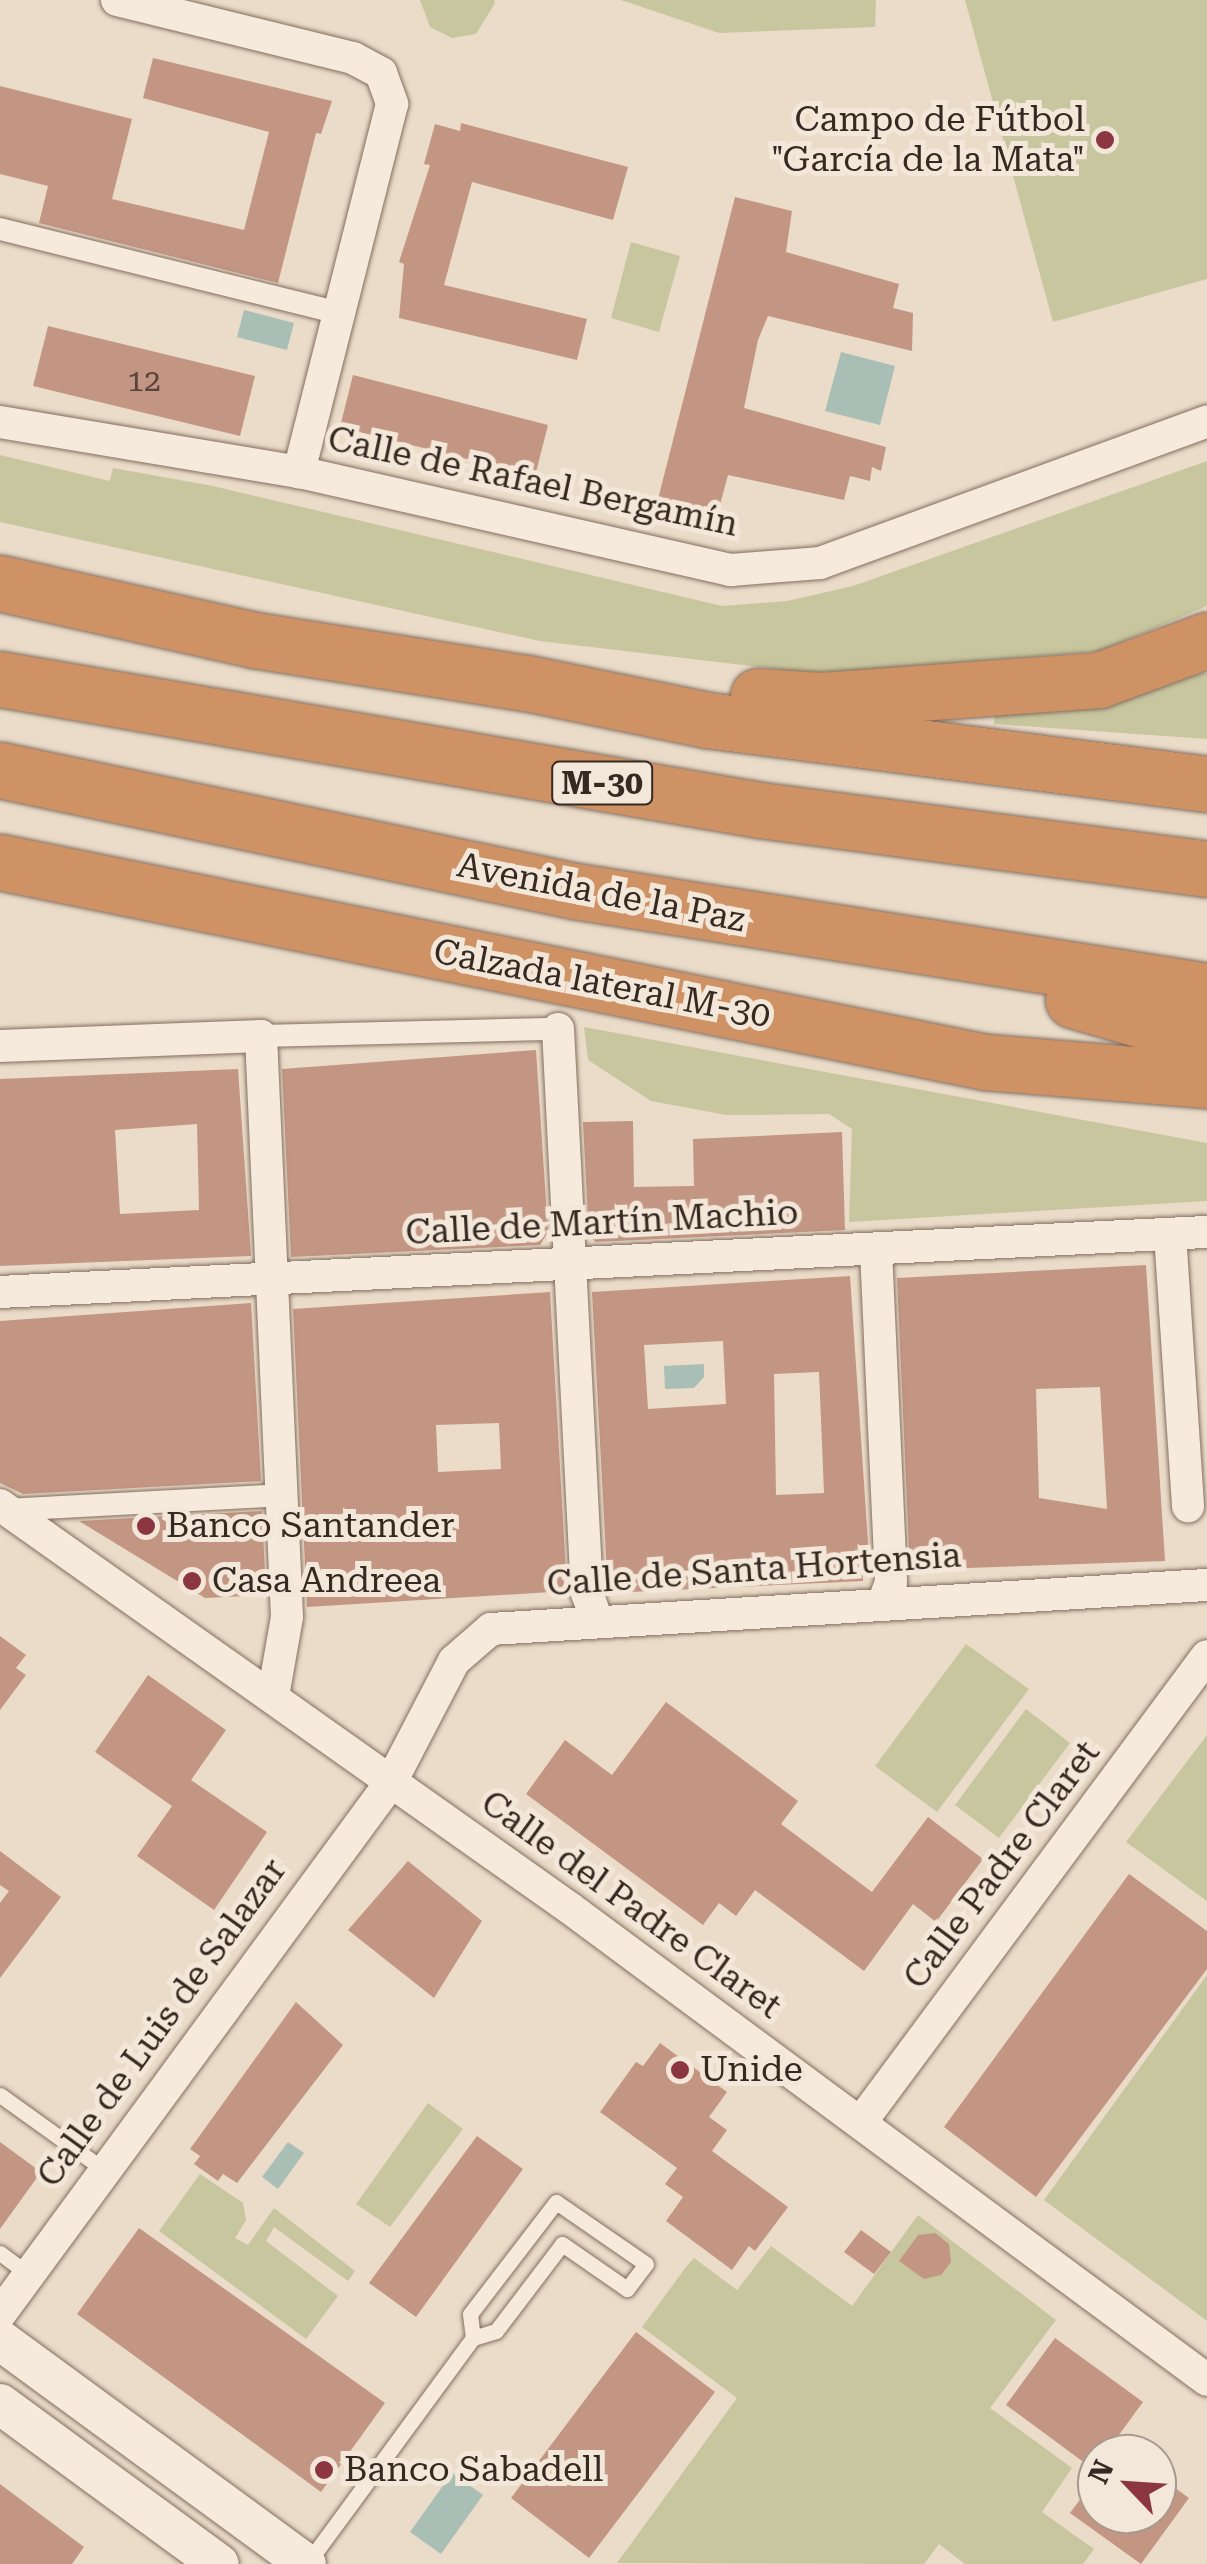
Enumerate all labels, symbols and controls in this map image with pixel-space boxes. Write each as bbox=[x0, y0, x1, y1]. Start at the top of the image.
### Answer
place label: Campo de Fútbol "García de la Mata" bbox=[771, 99, 1085, 181]
marker: Campo de Fútbol "García de la Mata" bbox=[1094, 129, 1116, 151]
house number: 12 bbox=[127, 363, 161, 399]
street label: Calle de Rafael Bergamín bbox=[324, 418, 742, 546]
road number: M-30 bbox=[550, 756, 654, 810]
street label: Avenida de la Paz bbox=[454, 844, 748, 942]
street label: Calzada lateral M-30 bbox=[430, 931, 774, 1037]
street label: Calle de Martín Machio bbox=[405, 1192, 799, 1254]
place label: Banco Santander bbox=[166, 1505, 455, 1547]
marker: Banco Santander bbox=[135, 1515, 157, 1537]
street label: Calle de Santa Hortensia bbox=[546, 1535, 962, 1605]
place label: Casa Andreea bbox=[212, 1560, 441, 1602]
marker: Casa Andreea bbox=[181, 1570, 203, 1592]
street label: Calle Padre Claret bbox=[895, 1733, 1109, 1997]
street label: Calle del Padre Claret bbox=[473, 1782, 789, 2028]
street label: Calle de Luis de Salazar bbox=[29, 1851, 295, 2195]
place label: Unide bbox=[700, 2049, 803, 2091]
marker: Unide bbox=[669, 2059, 691, 2081]
north arrow bbox=[1077, 2434, 1177, 2534]
place label: Banco Sabadell bbox=[344, 2449, 603, 2491]
text: N bbox=[1082, 2455, 1121, 2489]
marker: Banco Sabadell bbox=[313, 2459, 335, 2481]

